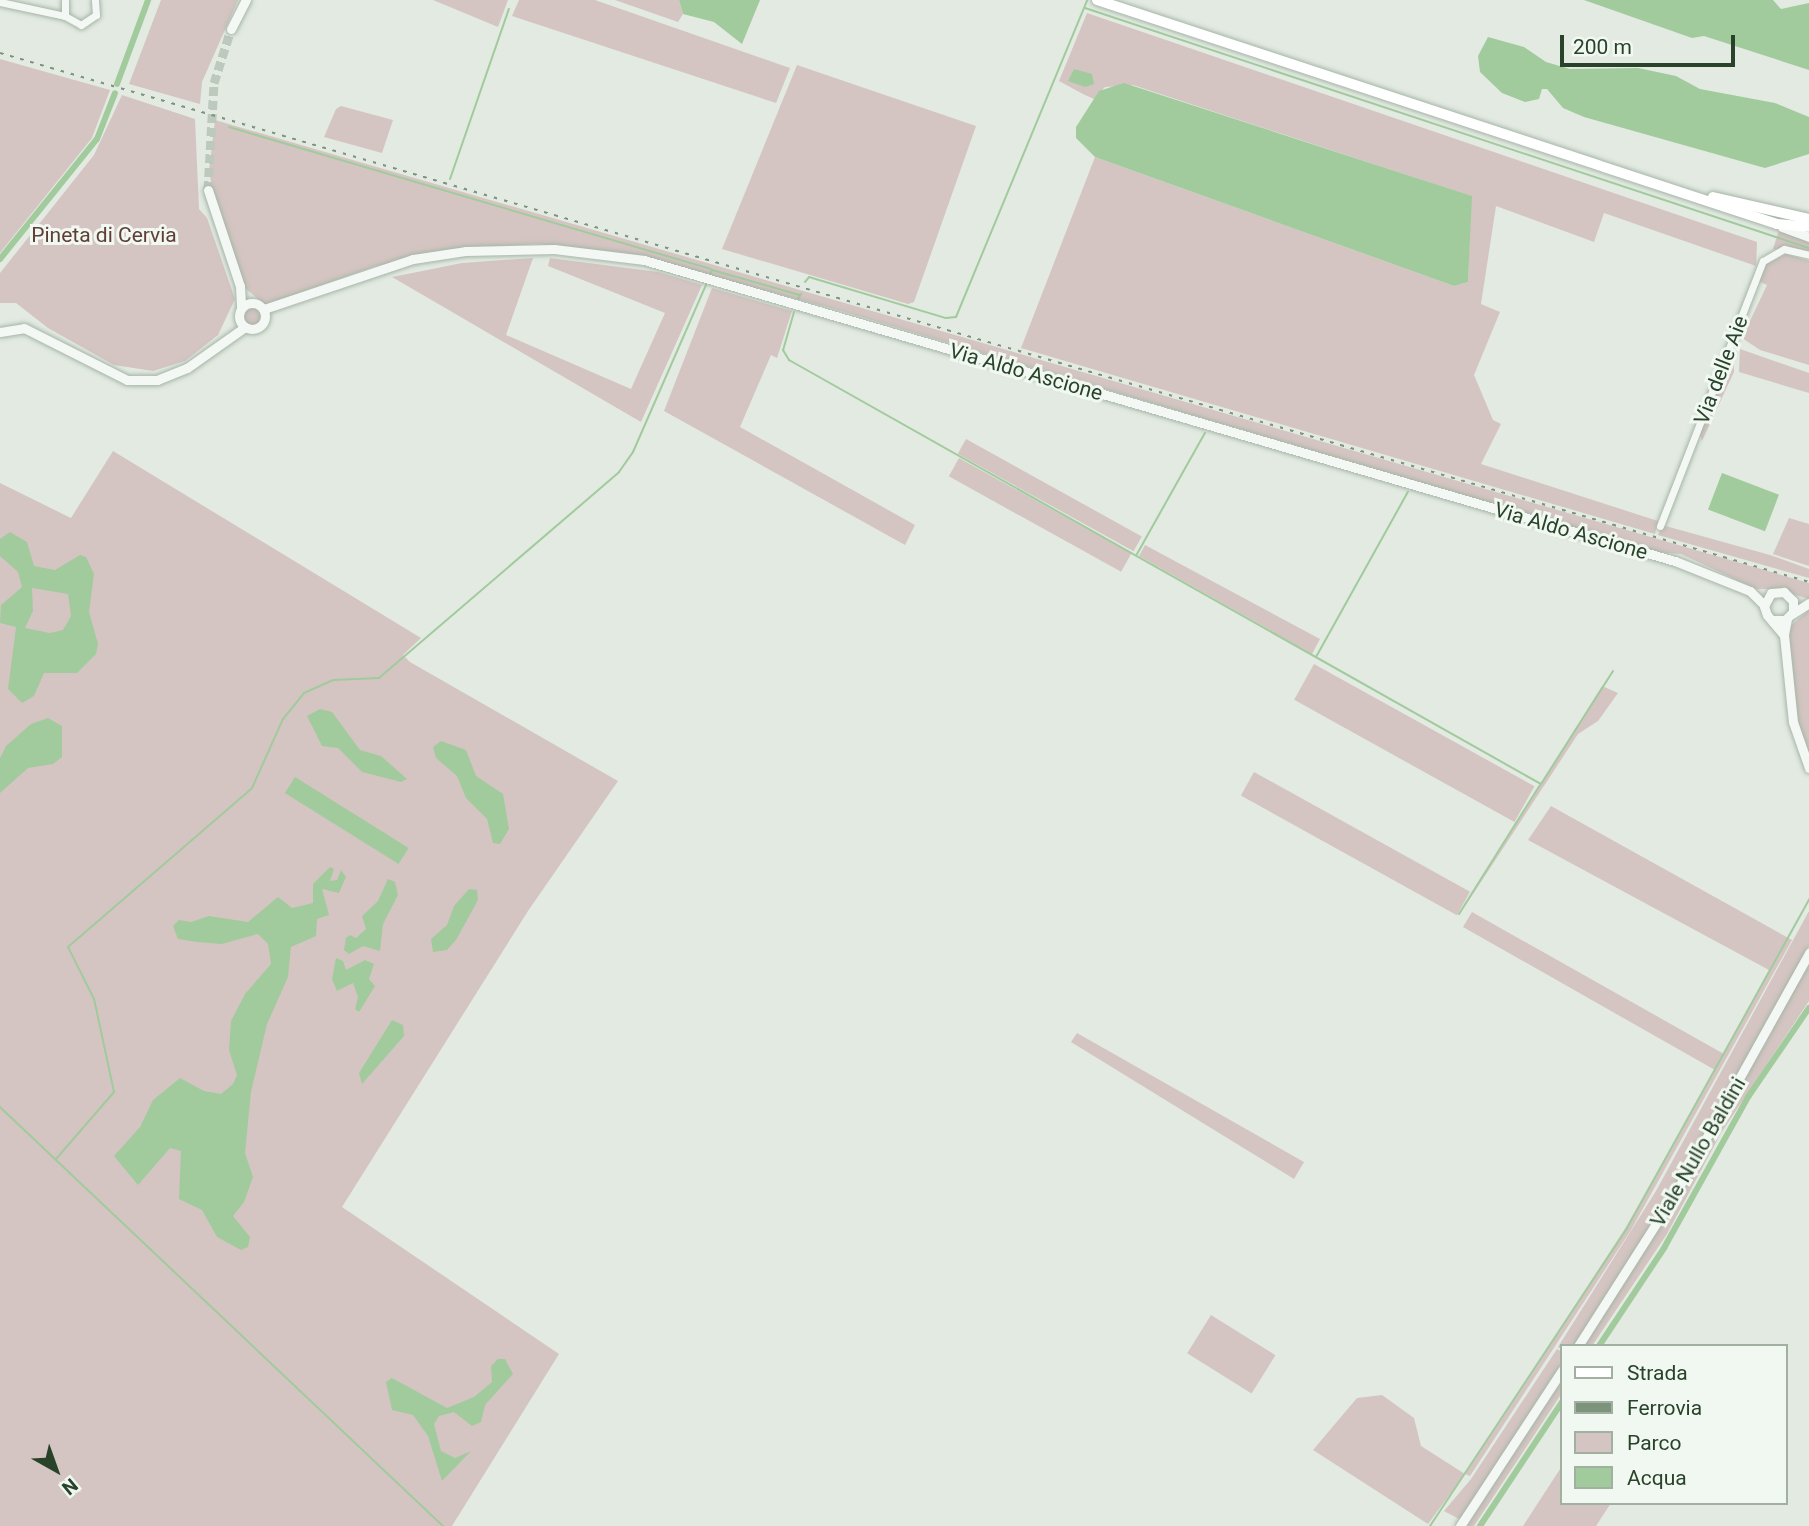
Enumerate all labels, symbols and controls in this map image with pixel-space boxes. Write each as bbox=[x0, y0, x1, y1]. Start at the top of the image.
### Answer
scale bar bbox=[1564, 21, 1739, 65]
text: 200 m bbox=[1573, 35, 1632, 59]
park label: Pineta di Cervia bbox=[31, 222, 177, 248]
street label: Via delle Aie bbox=[1689, 312, 1753, 428]
street label: Via Aldo Ascione bbox=[946, 338, 1106, 406]
street label: Via Aldo Ascione bbox=[1491, 497, 1651, 565]
street label: Viale Nullo Baldini bbox=[1645, 1073, 1751, 1231]
legend bbox=[1560, 1344, 1788, 1505]
text: Strada bbox=[1627, 1361, 1688, 1385]
text: Ferrovia bbox=[1627, 1396, 1702, 1420]
text: Parco bbox=[1627, 1431, 1681, 1455]
north arrow bbox=[21, 1435, 91, 1505]
text: Acqua bbox=[1627, 1466, 1687, 1490]
text: N bbox=[57, 1473, 82, 1500]

